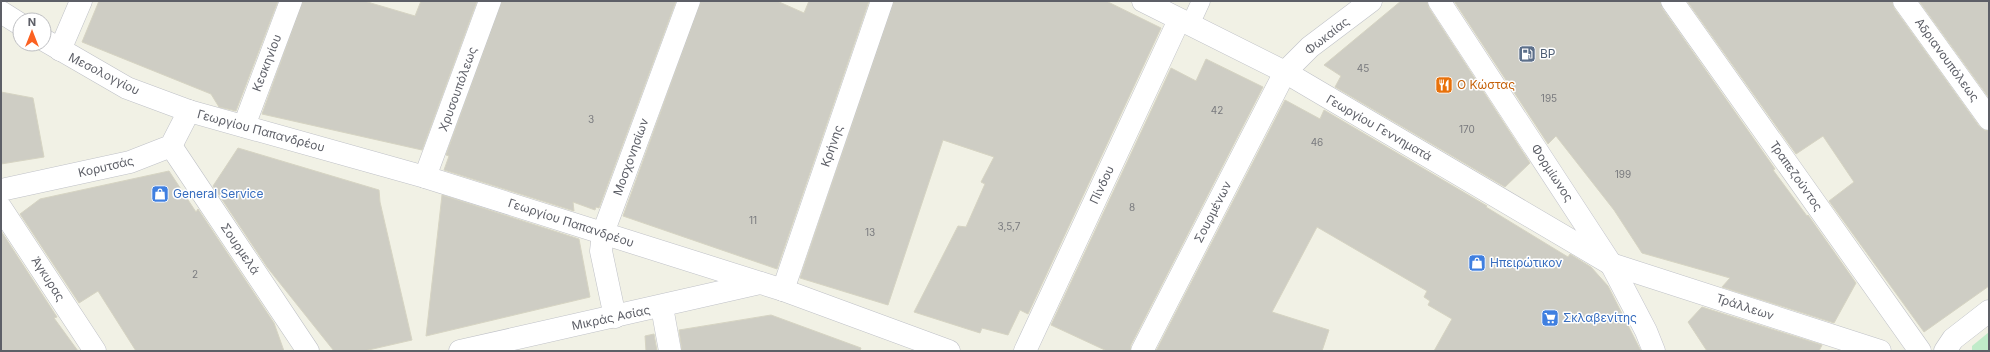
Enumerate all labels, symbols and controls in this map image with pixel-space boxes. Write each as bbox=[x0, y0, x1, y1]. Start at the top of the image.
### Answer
north arrow bbox=[12, 12, 52, 52]
street label: Φωκαίας bbox=[1301, 13, 1352, 58]
text: N bbox=[28, 15, 36, 29]
street label: Αδριανουπόλεως bbox=[1912, 15, 1983, 104]
street label: Κεσκηνίου bbox=[249, 32, 284, 94]
street label: Χρυσουπόλεως bbox=[435, 44, 480, 133]
fuel station icon: BP bbox=[1517, 44, 1537, 64]
place label: BP bbox=[1540, 46, 1556, 61]
street label: Μεσολογγίου bbox=[66, 49, 142, 98]
house number: 45 bbox=[1357, 62, 1369, 74]
restaurant icon: Ο Κώστας bbox=[1434, 75, 1454, 95]
place label: Ο Κώστας bbox=[1457, 77, 1515, 92]
street label: Γεωργίου Γεννηματά bbox=[1324, 91, 1435, 164]
house number: 195 bbox=[1541, 92, 1557, 104]
house number: 42 bbox=[1211, 104, 1223, 116]
street label: Γεωργίου Παπανδρέου bbox=[196, 106, 327, 155]
house number: 3 bbox=[588, 113, 594, 125]
street label: Μοσχονησίων bbox=[610, 116, 651, 198]
street label: Κρήνης bbox=[817, 123, 846, 169]
house number: 170 bbox=[1459, 123, 1475, 135]
house number: 46 bbox=[1311, 136, 1323, 148]
street label: Τραπεζούντος bbox=[1767, 138, 1826, 214]
street label: Φορμίωνος bbox=[1528, 141, 1577, 205]
street label: Κορυτσάς bbox=[77, 153, 135, 180]
street label: Πίνδου bbox=[1086, 163, 1117, 206]
house number: 199 bbox=[1615, 168, 1631, 180]
street label: Σουρμένων bbox=[1191, 178, 1234, 245]
shop icon: General Service bbox=[150, 184, 170, 204]
place label: General Service bbox=[173, 186, 263, 201]
street label: Γεωργίου Παπανδρέου bbox=[506, 195, 636, 250]
house number: 8 bbox=[1129, 201, 1135, 213]
house number: 11 bbox=[749, 214, 757, 226]
street label: Σουρμελά bbox=[218, 220, 263, 277]
house number: 3,5,7 bbox=[998, 220, 1021, 232]
house number: 13 bbox=[865, 226, 875, 238]
shop icon: Ηπειρώτικον bbox=[1467, 253, 1487, 273]
street label: Άγκυρας bbox=[29, 254, 68, 304]
place label: Ηπειρώτικον bbox=[1490, 255, 1562, 270]
house number: 2 bbox=[192, 268, 198, 280]
street label: Τράλλεων bbox=[1714, 290, 1776, 323]
street label: Μικράς Ασίας bbox=[570, 302, 652, 333]
supermarket icon: Σκλαβενίτης bbox=[1540, 308, 1560, 328]
place label: Σκλαβενίτης bbox=[1563, 310, 1637, 325]

